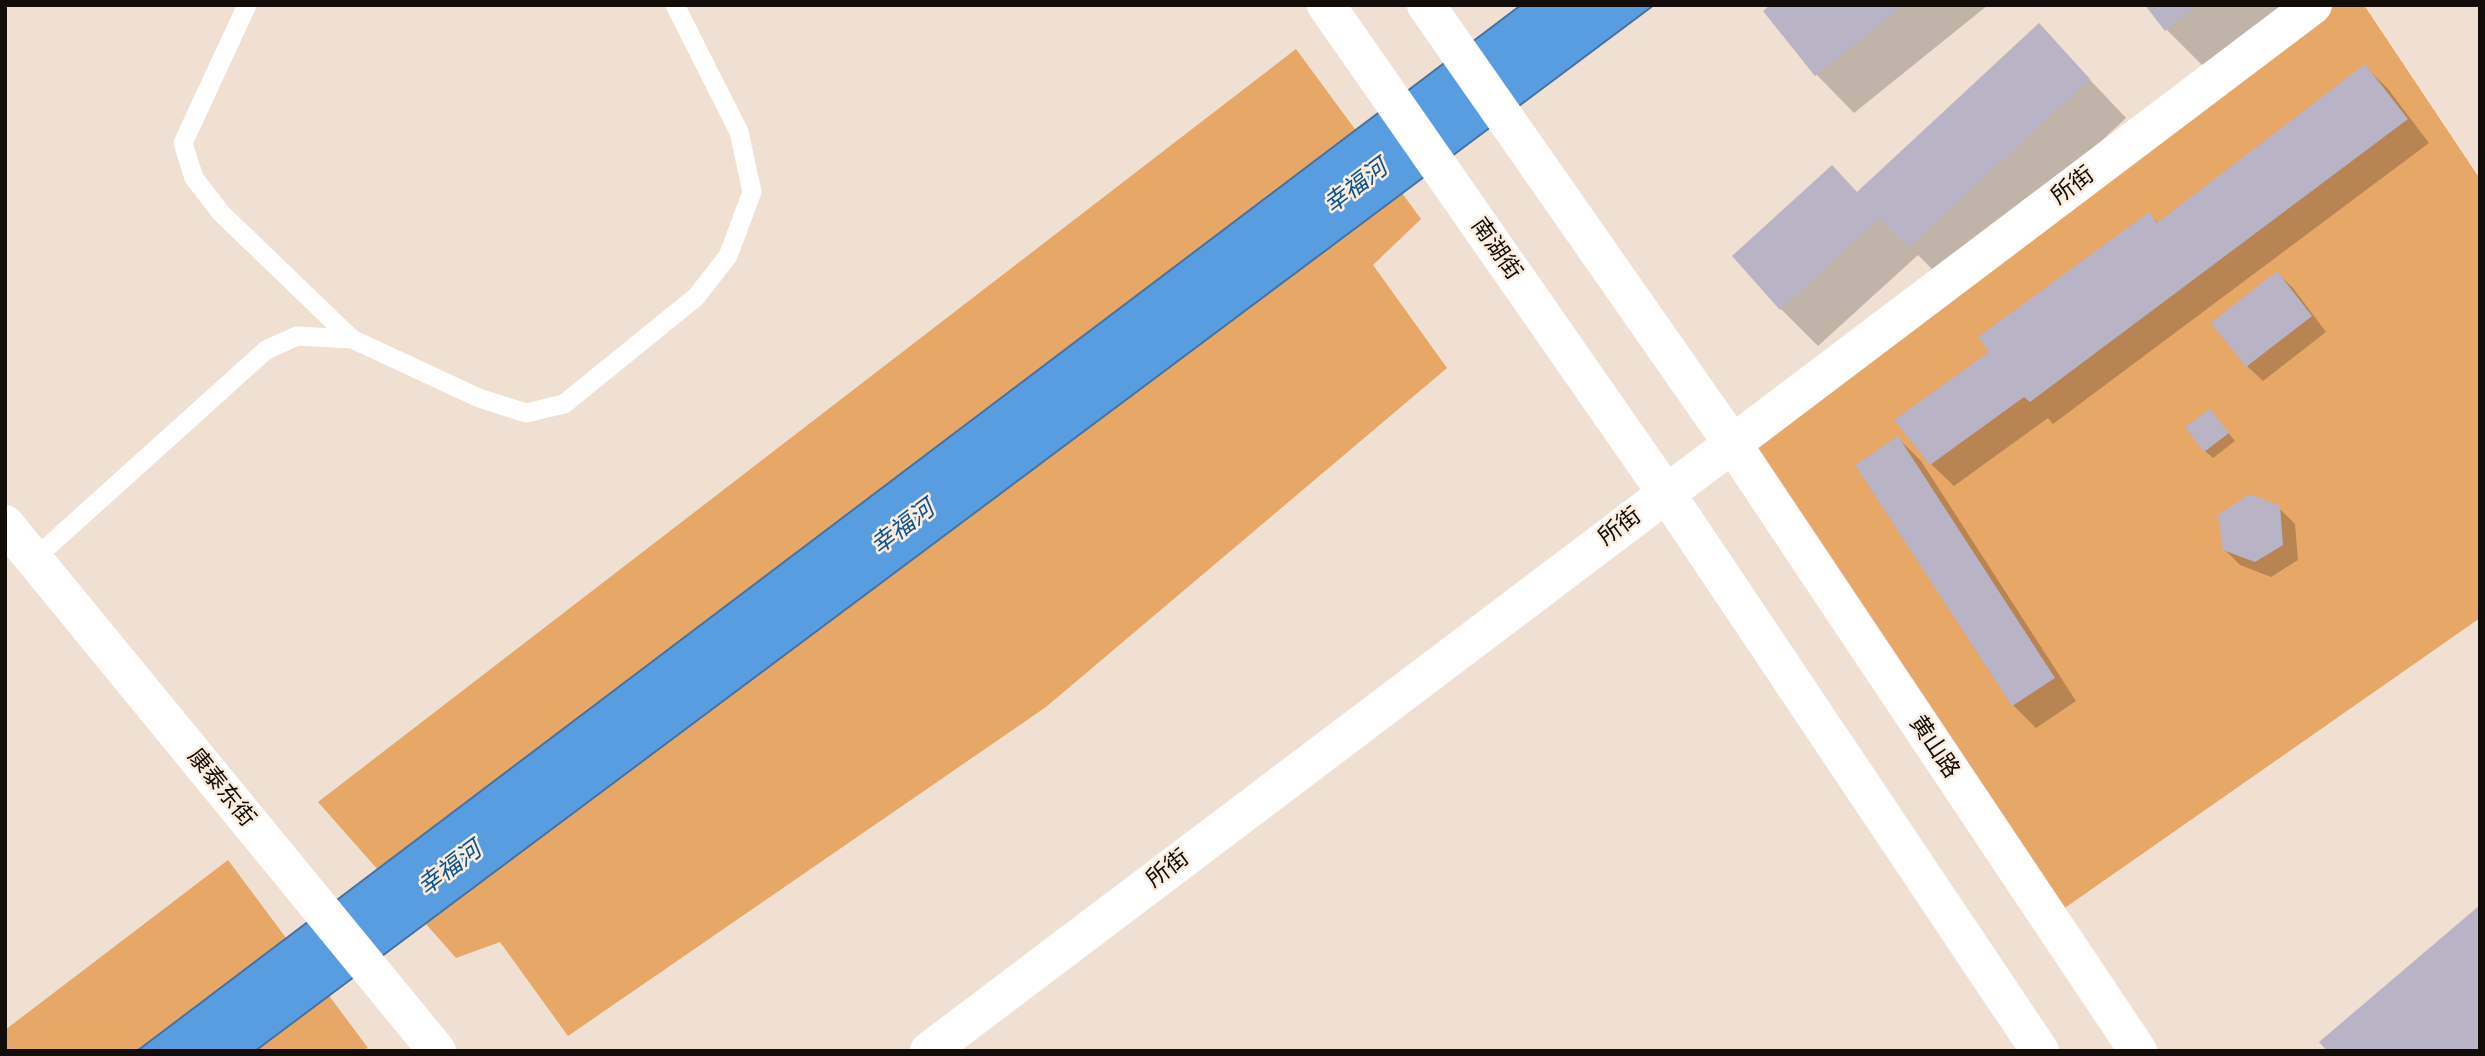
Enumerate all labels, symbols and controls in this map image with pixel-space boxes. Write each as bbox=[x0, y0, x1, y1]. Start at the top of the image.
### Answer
water label: 幸福河 bbox=[1319, 154, 1393, 220]
street label: 所街 bbox=[2046, 161, 2100, 211]
street label: 南湖街 bbox=[1465, 213, 1527, 285]
water label: 幸福河 bbox=[866, 495, 940, 561]
street label: 所街 bbox=[1593, 502, 1647, 552]
street label: 黄山路 bbox=[1903, 711, 1965, 783]
street label: 康泰东街 bbox=[181, 744, 261, 832]
water label: 幸福河 bbox=[413, 836, 487, 902]
street label: 所街 bbox=[1141, 844, 1195, 894]

